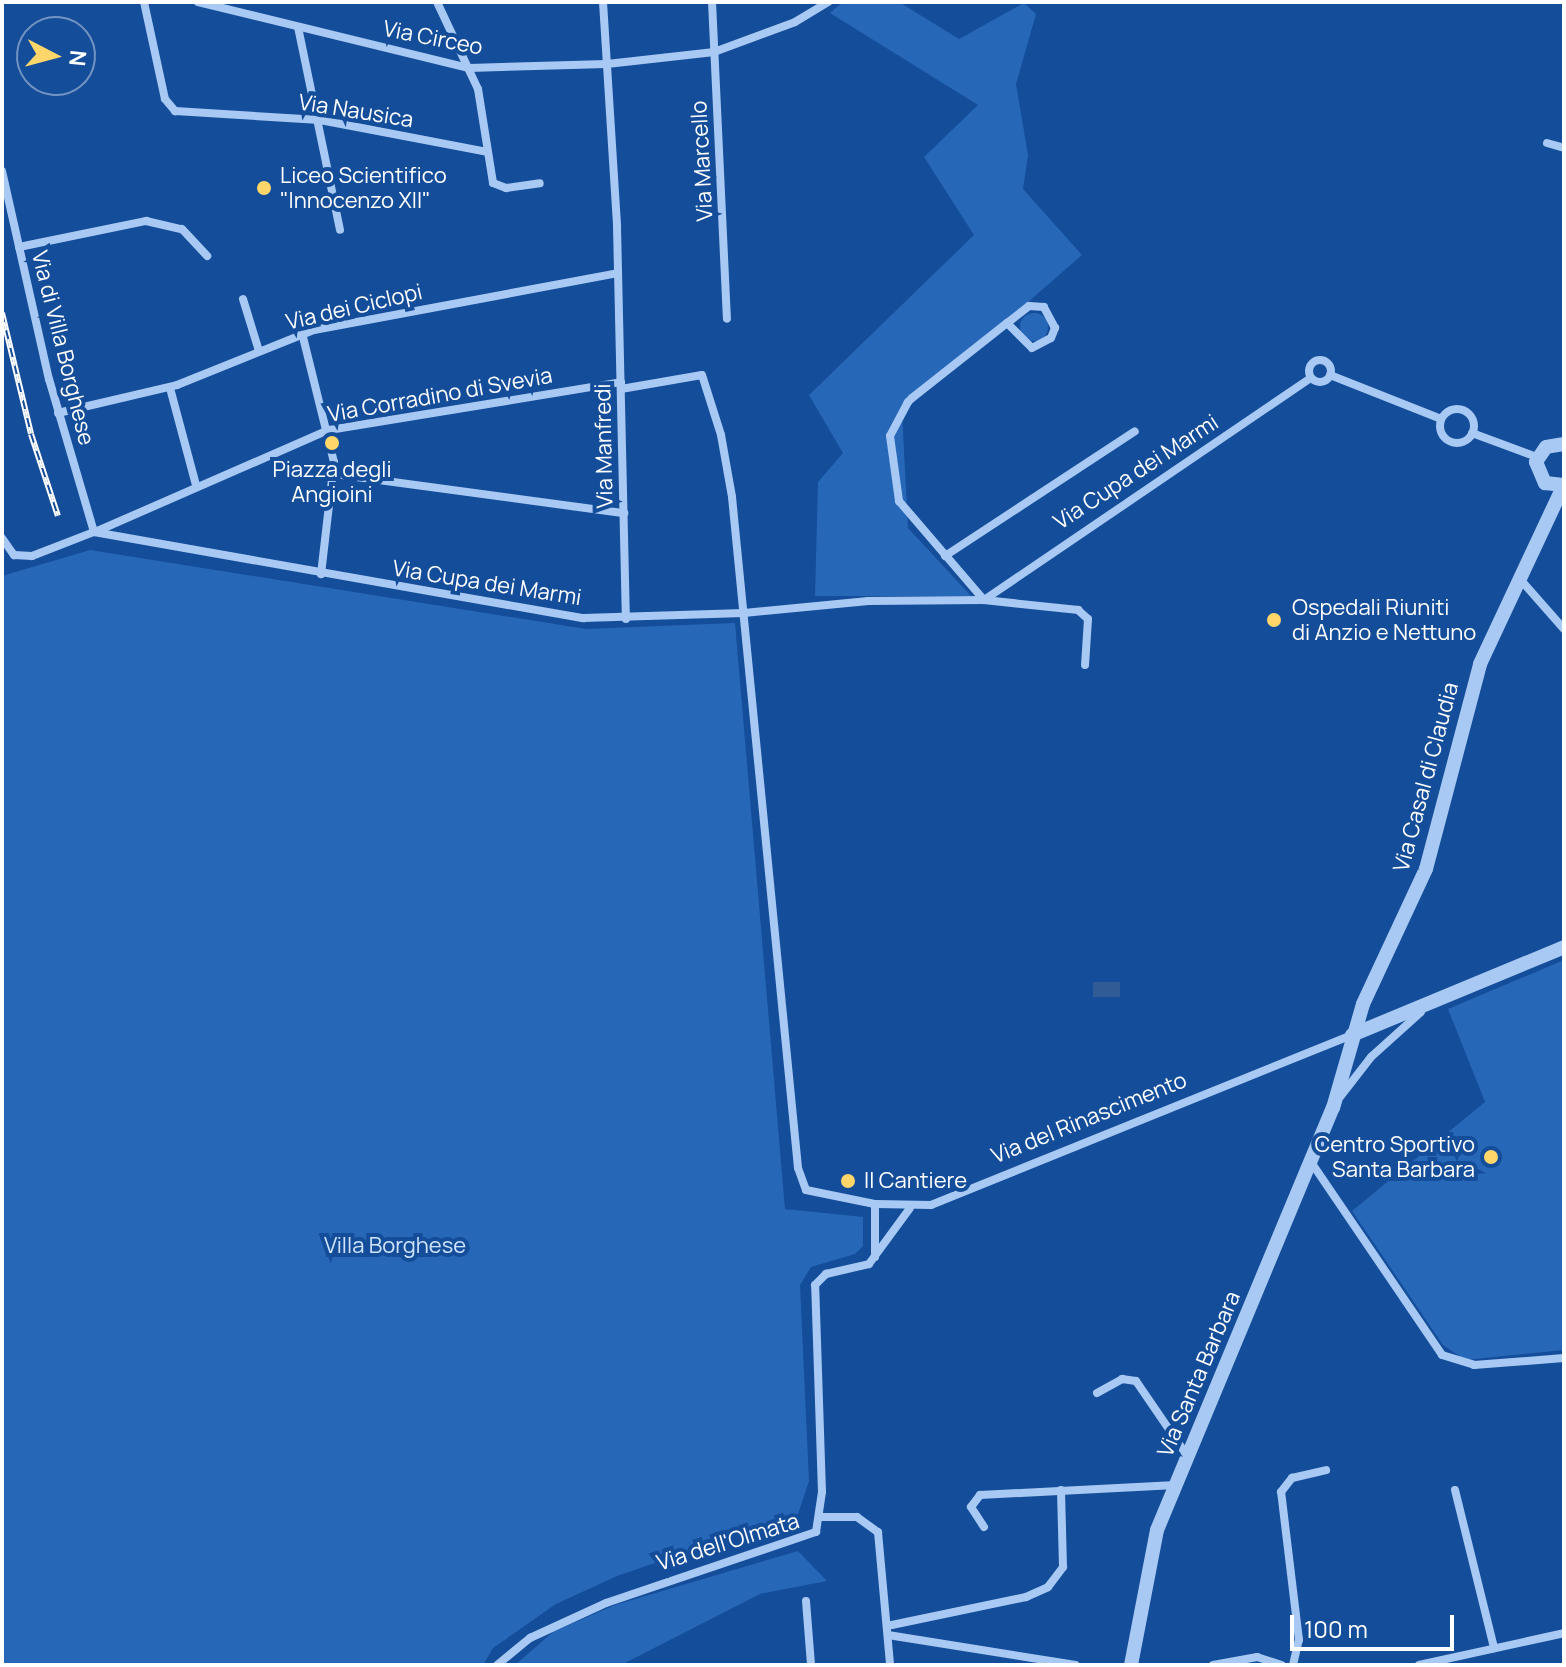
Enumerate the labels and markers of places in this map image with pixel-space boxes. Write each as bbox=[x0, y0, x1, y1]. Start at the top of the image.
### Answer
place label: Liceo Scientifico "Innocenzo XII" bbox=[280, 162, 447, 214]
marker: Liceo Scientifico "Innocenzo XII" bbox=[255, 179, 273, 197]
marker: Piazza degli Angioini bbox=[323, 434, 341, 452]
place label: Piazza degli Angioini bbox=[272, 456, 392, 508]
place label: Ospedali Riuniti di Anzio e Nettuno bbox=[1292, 594, 1476, 646]
marker: Ospedali Riuniti di Anzio e Nettuno bbox=[1263, 609, 1285, 631]
place label: Centro Sportivo Santa Barbara bbox=[1314, 1131, 1475, 1182]
marker: Centro Sportivo Santa Barbara bbox=[1482, 1148, 1500, 1166]
place label: Il Cantiere bbox=[864, 1168, 967, 1194]
marker: Il Cantiere bbox=[839, 1172, 857, 1190]

